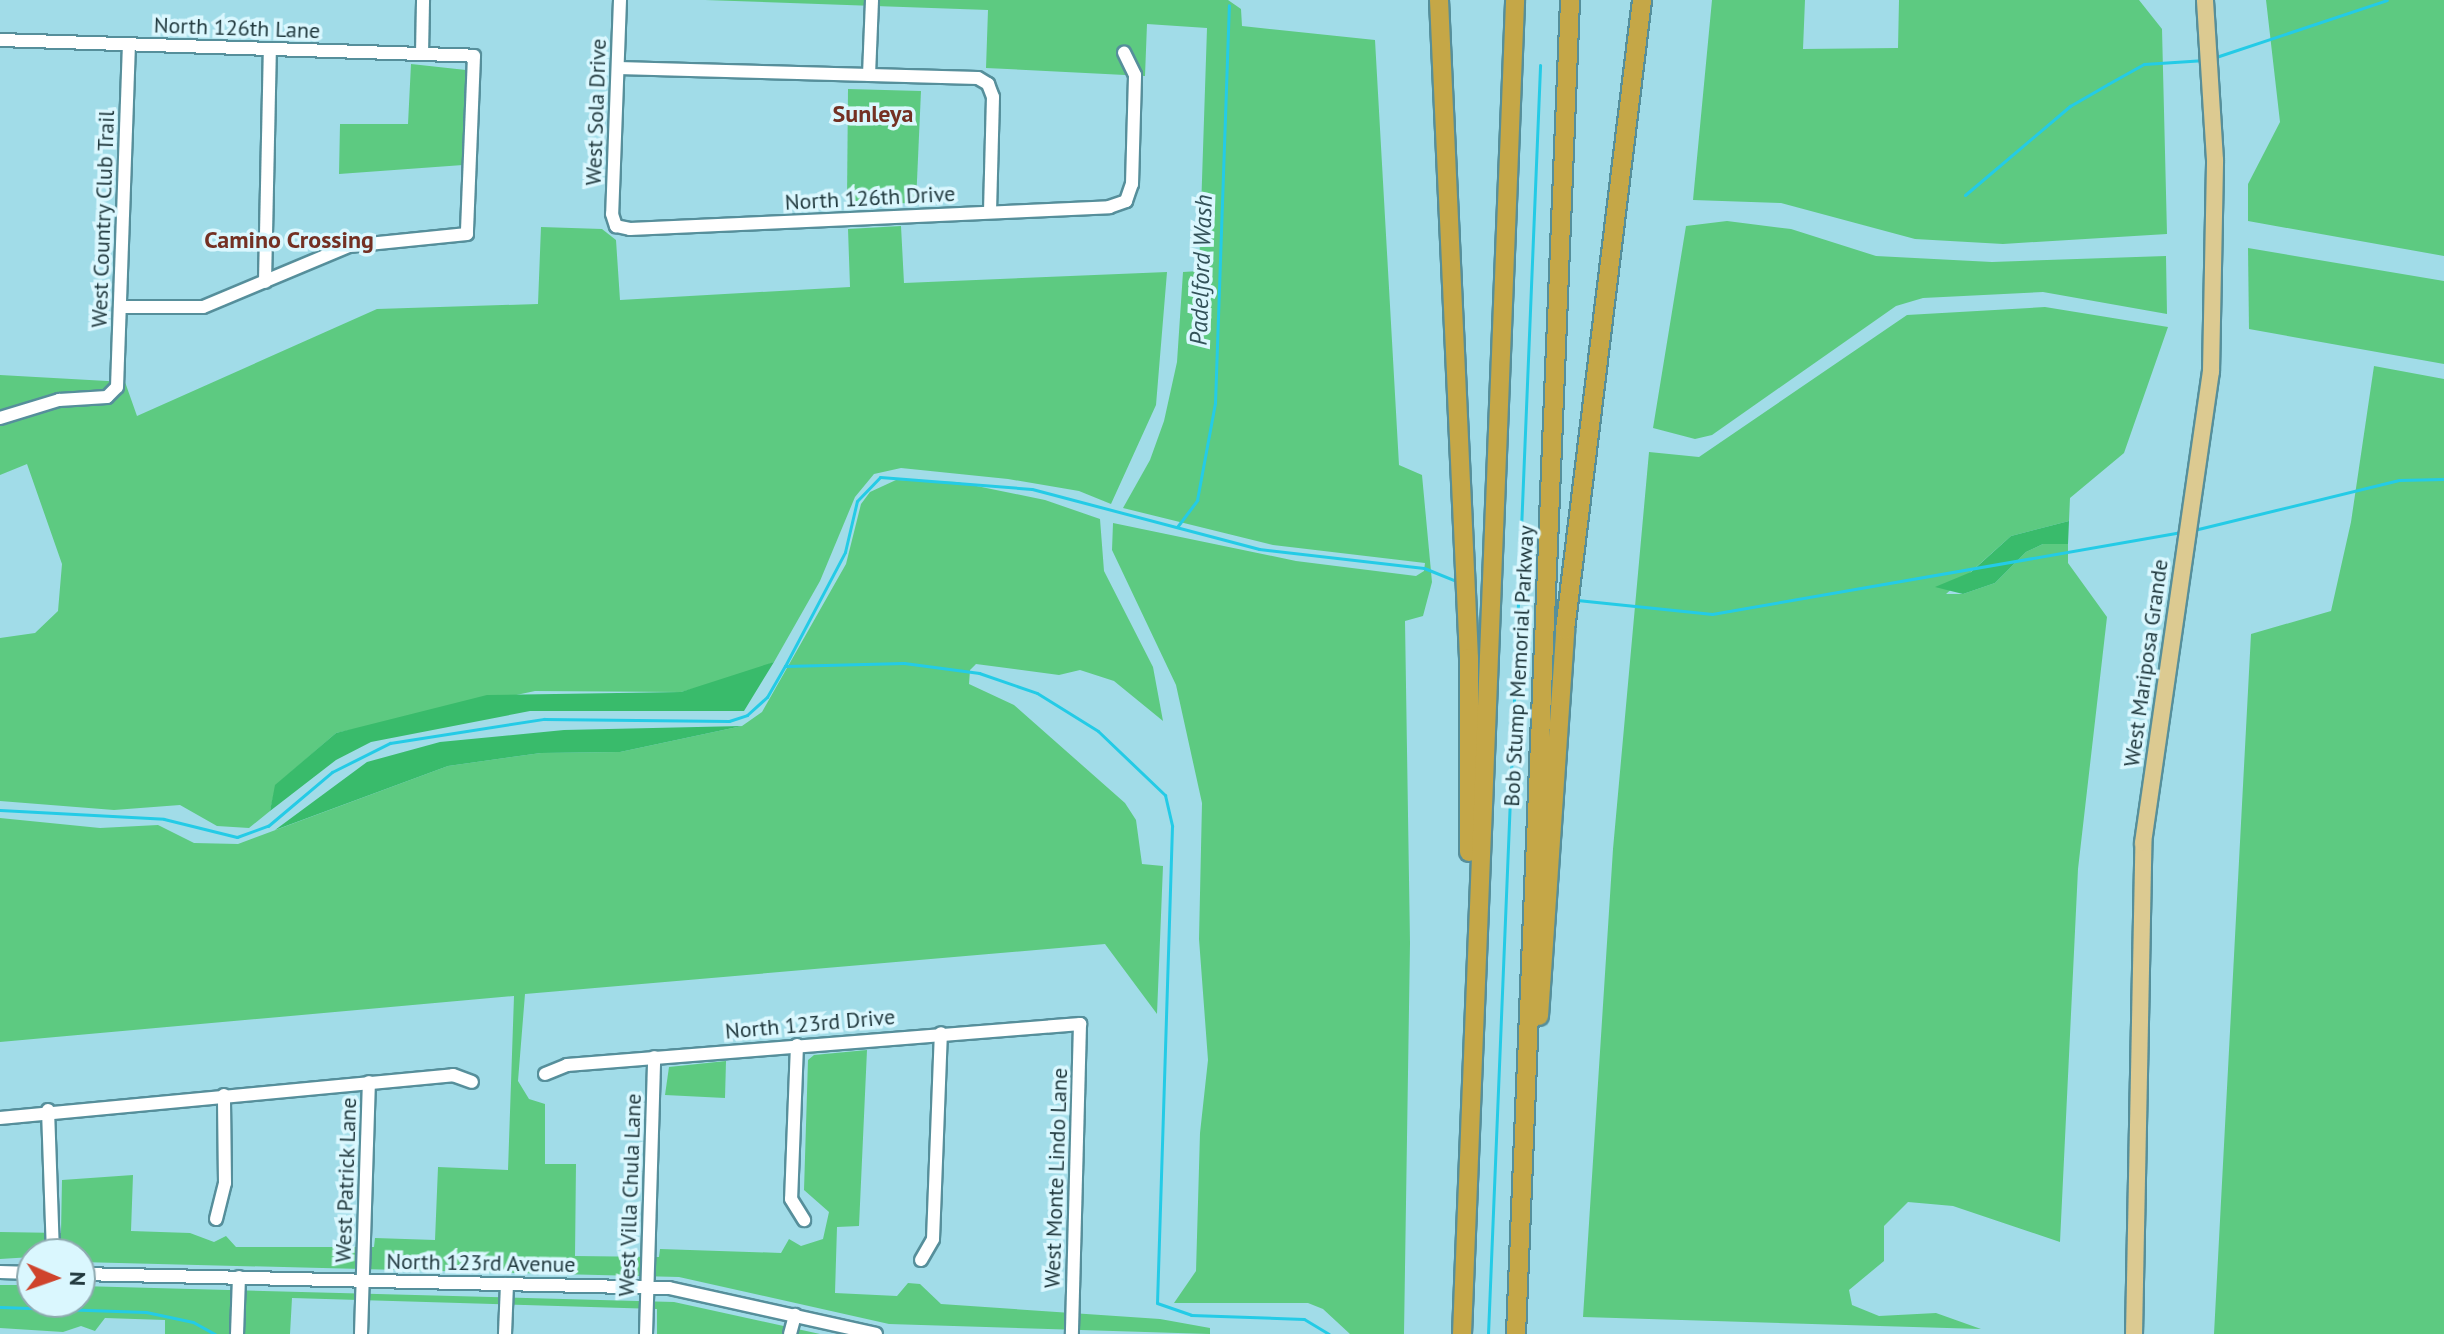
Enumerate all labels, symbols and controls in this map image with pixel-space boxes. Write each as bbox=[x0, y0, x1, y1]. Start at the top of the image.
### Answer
street label: North 126th Lane bbox=[153, 12, 321, 44]
street label: West Sola Drive bbox=[580, 38, 612, 186]
district label: Sunleya bbox=[833, 100, 913, 128]
street label: West Country Club Trail bbox=[86, 109, 120, 329]
street label: North 126th Drive bbox=[784, 180, 956, 216]
water label: Padelford Wash bbox=[1184, 194, 1218, 346]
district label: Camino Crossing bbox=[204, 226, 374, 254]
street label: Bob Stump Memorial Parkway bbox=[1498, 525, 1540, 807]
street label: West Mariposa Grande bbox=[2118, 557, 2174, 769]
street label: North 123rd Drive bbox=[724, 1003, 896, 1045]
street label: West Monte Lindo Lane bbox=[1039, 1067, 1073, 1289]
street label: West Villa Chula Lane bbox=[613, 1093, 647, 1297]
street label: West Patrick Lane bbox=[330, 1097, 362, 1263]
north arrow bbox=[16, 1238, 96, 1318]
street label: North 123rd Avenue bbox=[386, 1248, 576, 1278]
text: N bbox=[64, 1271, 92, 1286]

